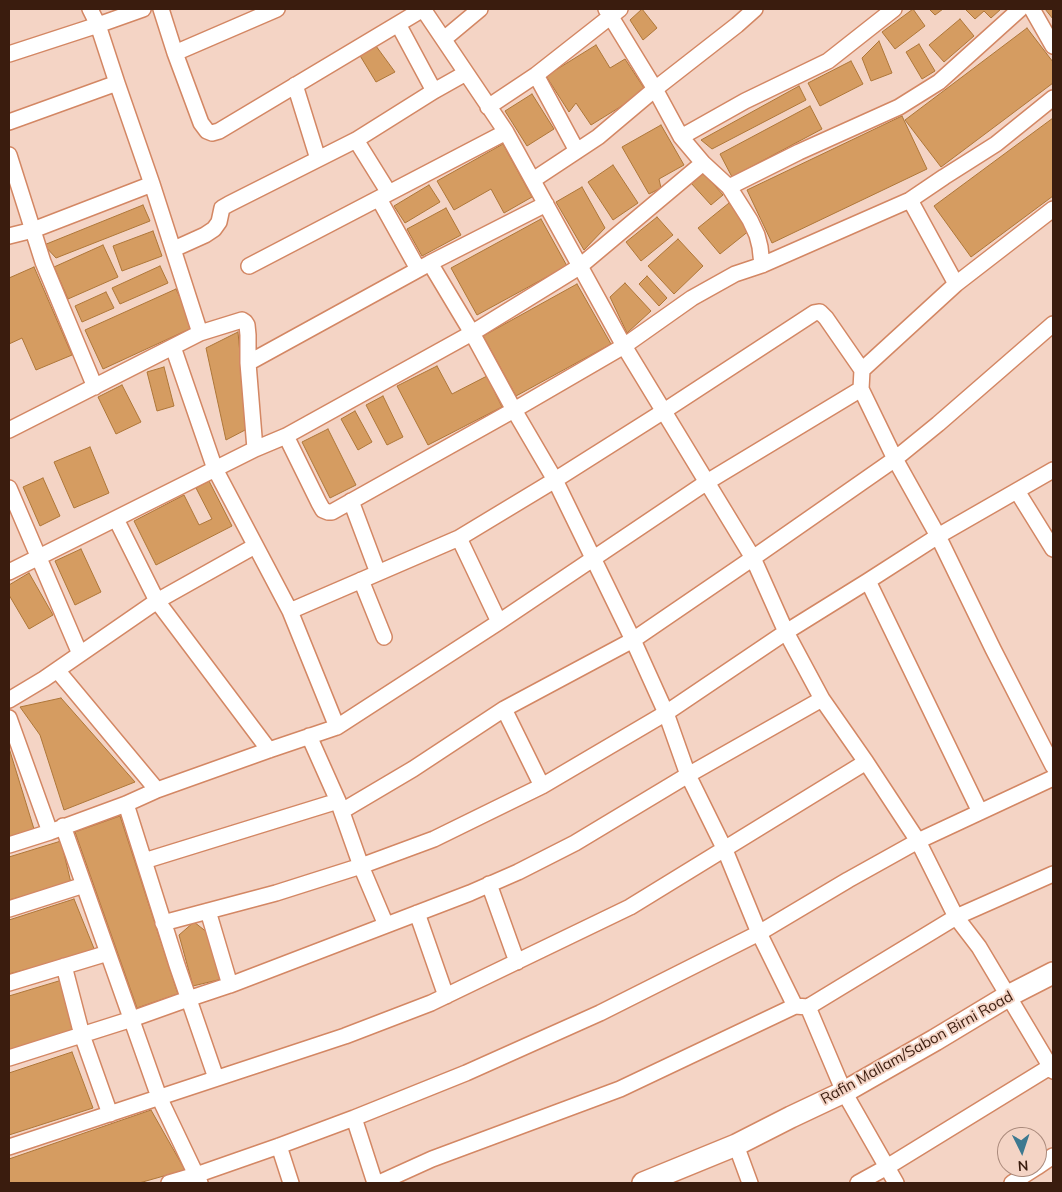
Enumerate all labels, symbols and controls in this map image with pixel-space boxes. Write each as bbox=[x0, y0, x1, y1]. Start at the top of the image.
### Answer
street label: Rafin Mallam/Sabon Birni Road bbox=[818, 988, 1016, 1108]
north arrow bbox=[997, 1127, 1047, 1177]
text: N bbox=[1017, 1157, 1029, 1175]

